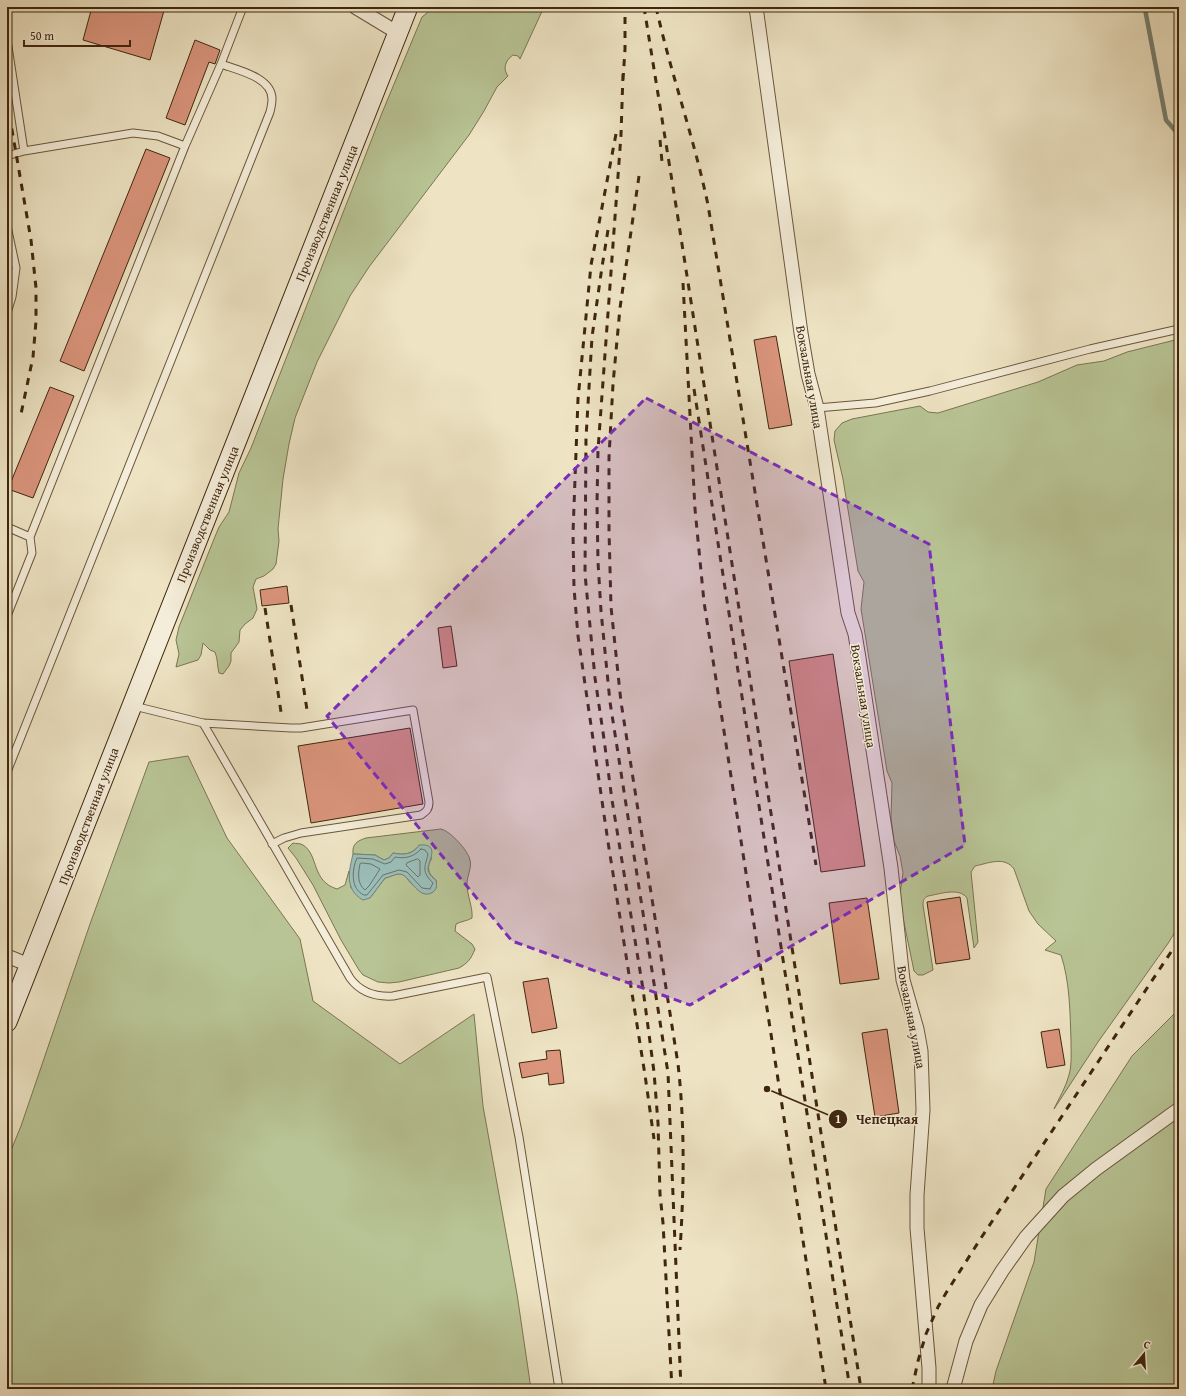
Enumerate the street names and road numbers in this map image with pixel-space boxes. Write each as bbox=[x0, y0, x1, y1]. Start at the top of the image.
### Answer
street label: Производственная улица bbox=[290, 141, 363, 284]
street label: Вокзальная улица bbox=[791, 324, 828, 431]
street label: Производственная улица bbox=[171, 442, 244, 585]
street label: Вокзальная улица bbox=[846, 643, 881, 750]
street label: Производственная улица bbox=[53, 744, 124, 888]
street label: Вокзальная улица bbox=[892, 964, 931, 1071]

